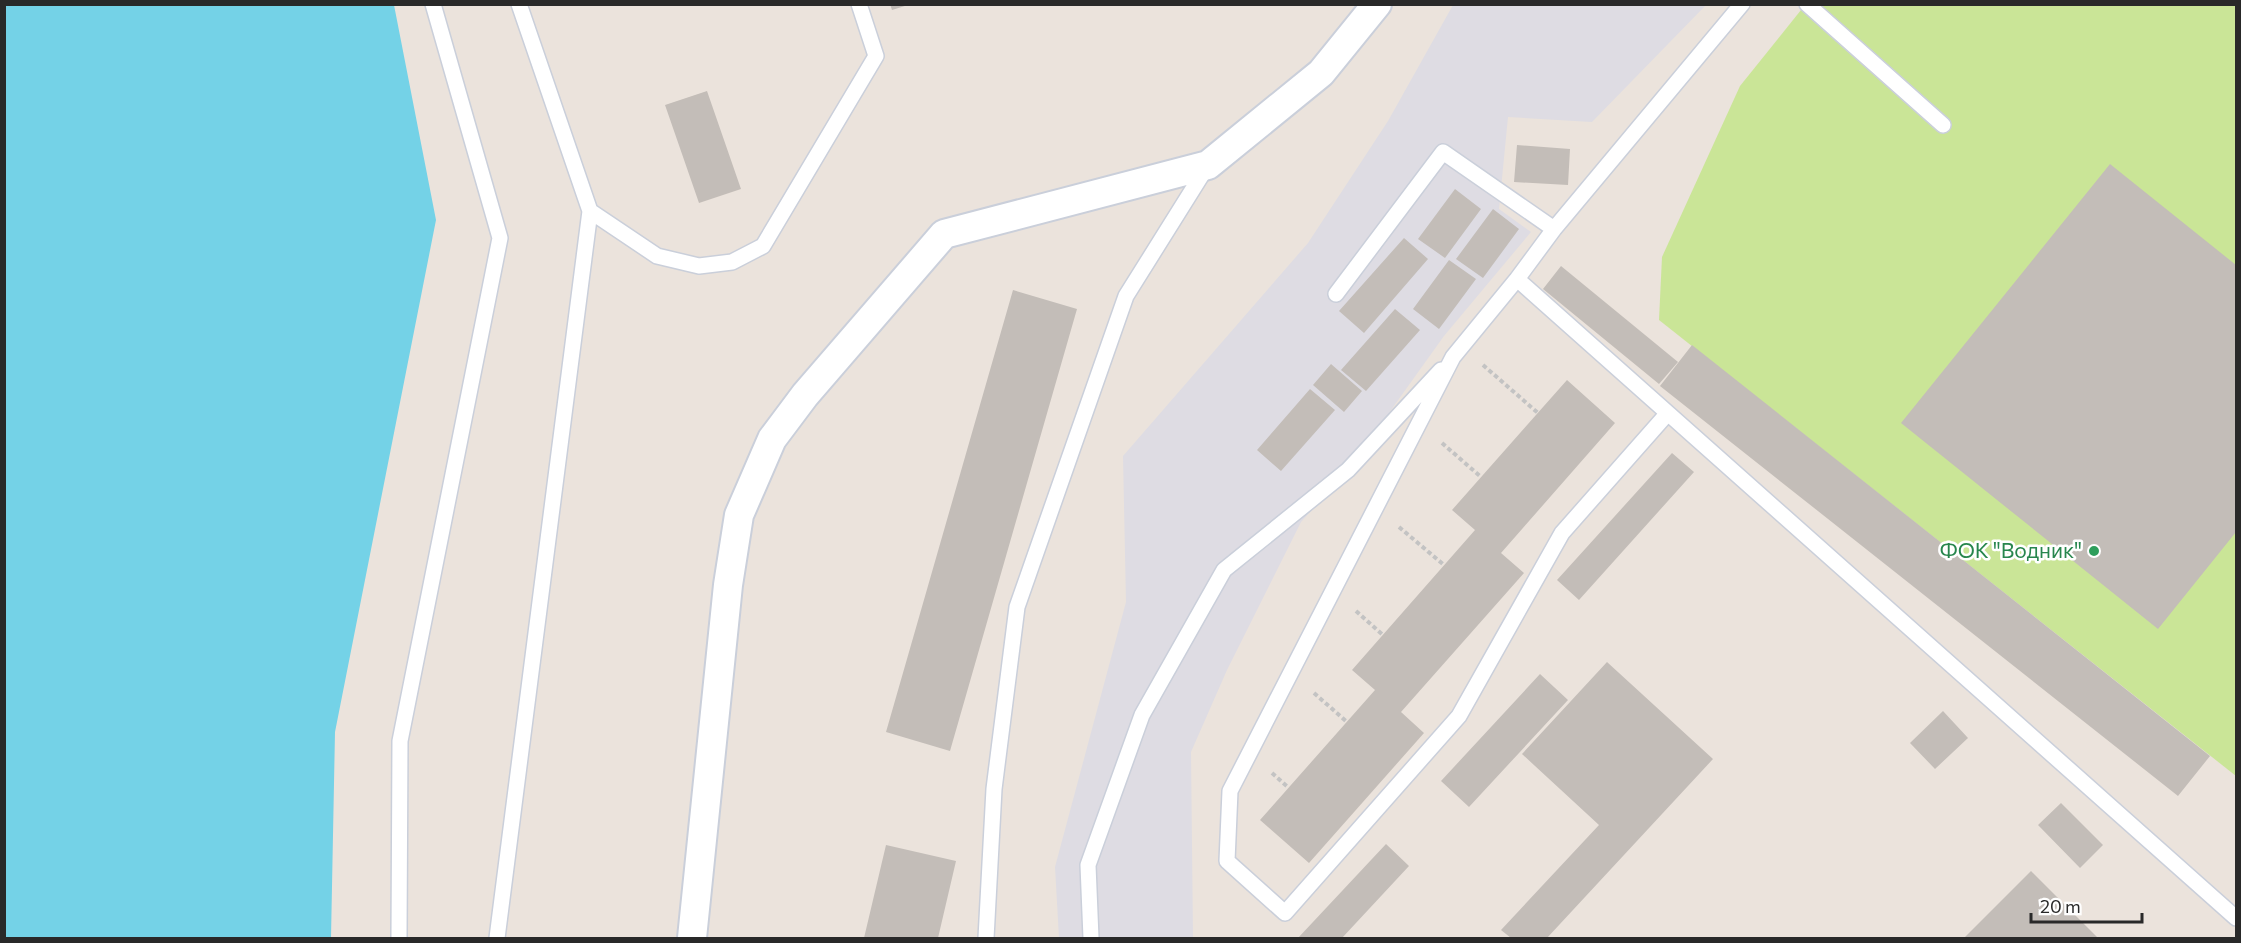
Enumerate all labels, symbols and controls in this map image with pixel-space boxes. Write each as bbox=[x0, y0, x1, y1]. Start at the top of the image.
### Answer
place label: ФОК "Водник" bbox=[1940, 537, 2082, 562]
marker: ФОК "Водник" bbox=[2087, 544, 2101, 558]
scale bar bbox=[2031, 886, 2142, 924]
text: 20 m bbox=[2040, 895, 2081, 917]

